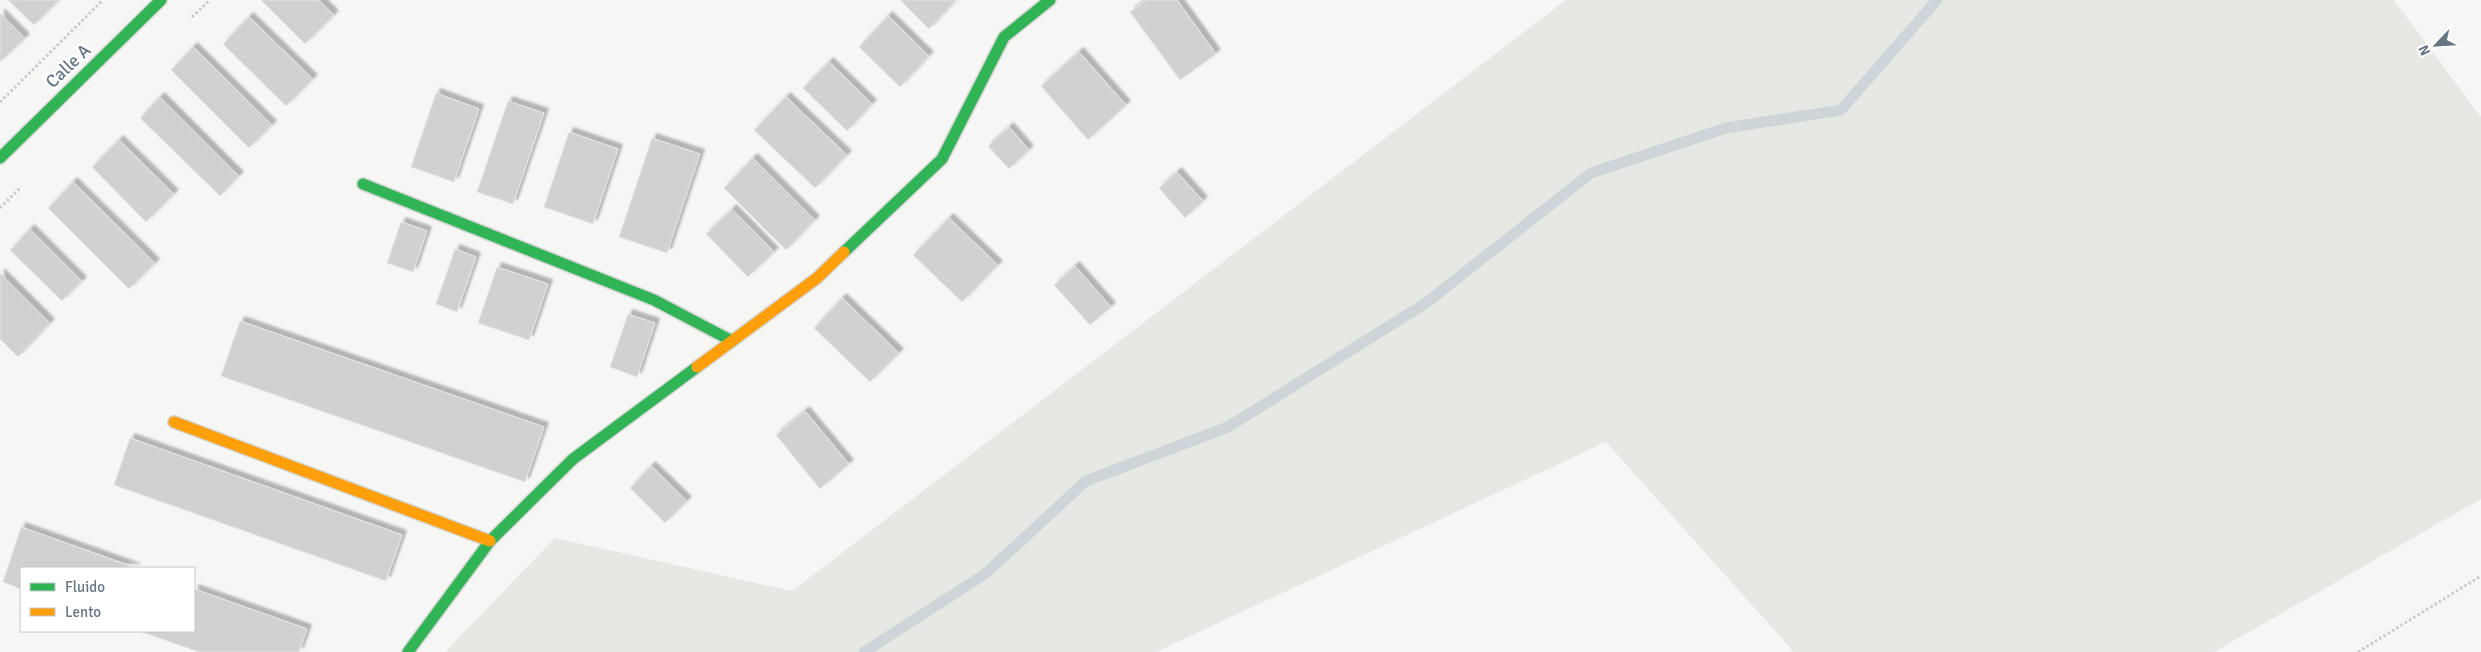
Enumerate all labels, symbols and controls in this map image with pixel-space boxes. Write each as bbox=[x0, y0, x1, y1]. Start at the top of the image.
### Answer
north arrow bbox=[2411, 20, 2461, 70]
street label: Calle A bbox=[41, 39, 95, 93]
text: N bbox=[2415, 42, 2434, 58]
legend bbox=[20, 567, 195, 632]
text: Fluido bbox=[65, 578, 105, 596]
text: Lento bbox=[65, 603, 101, 621]

